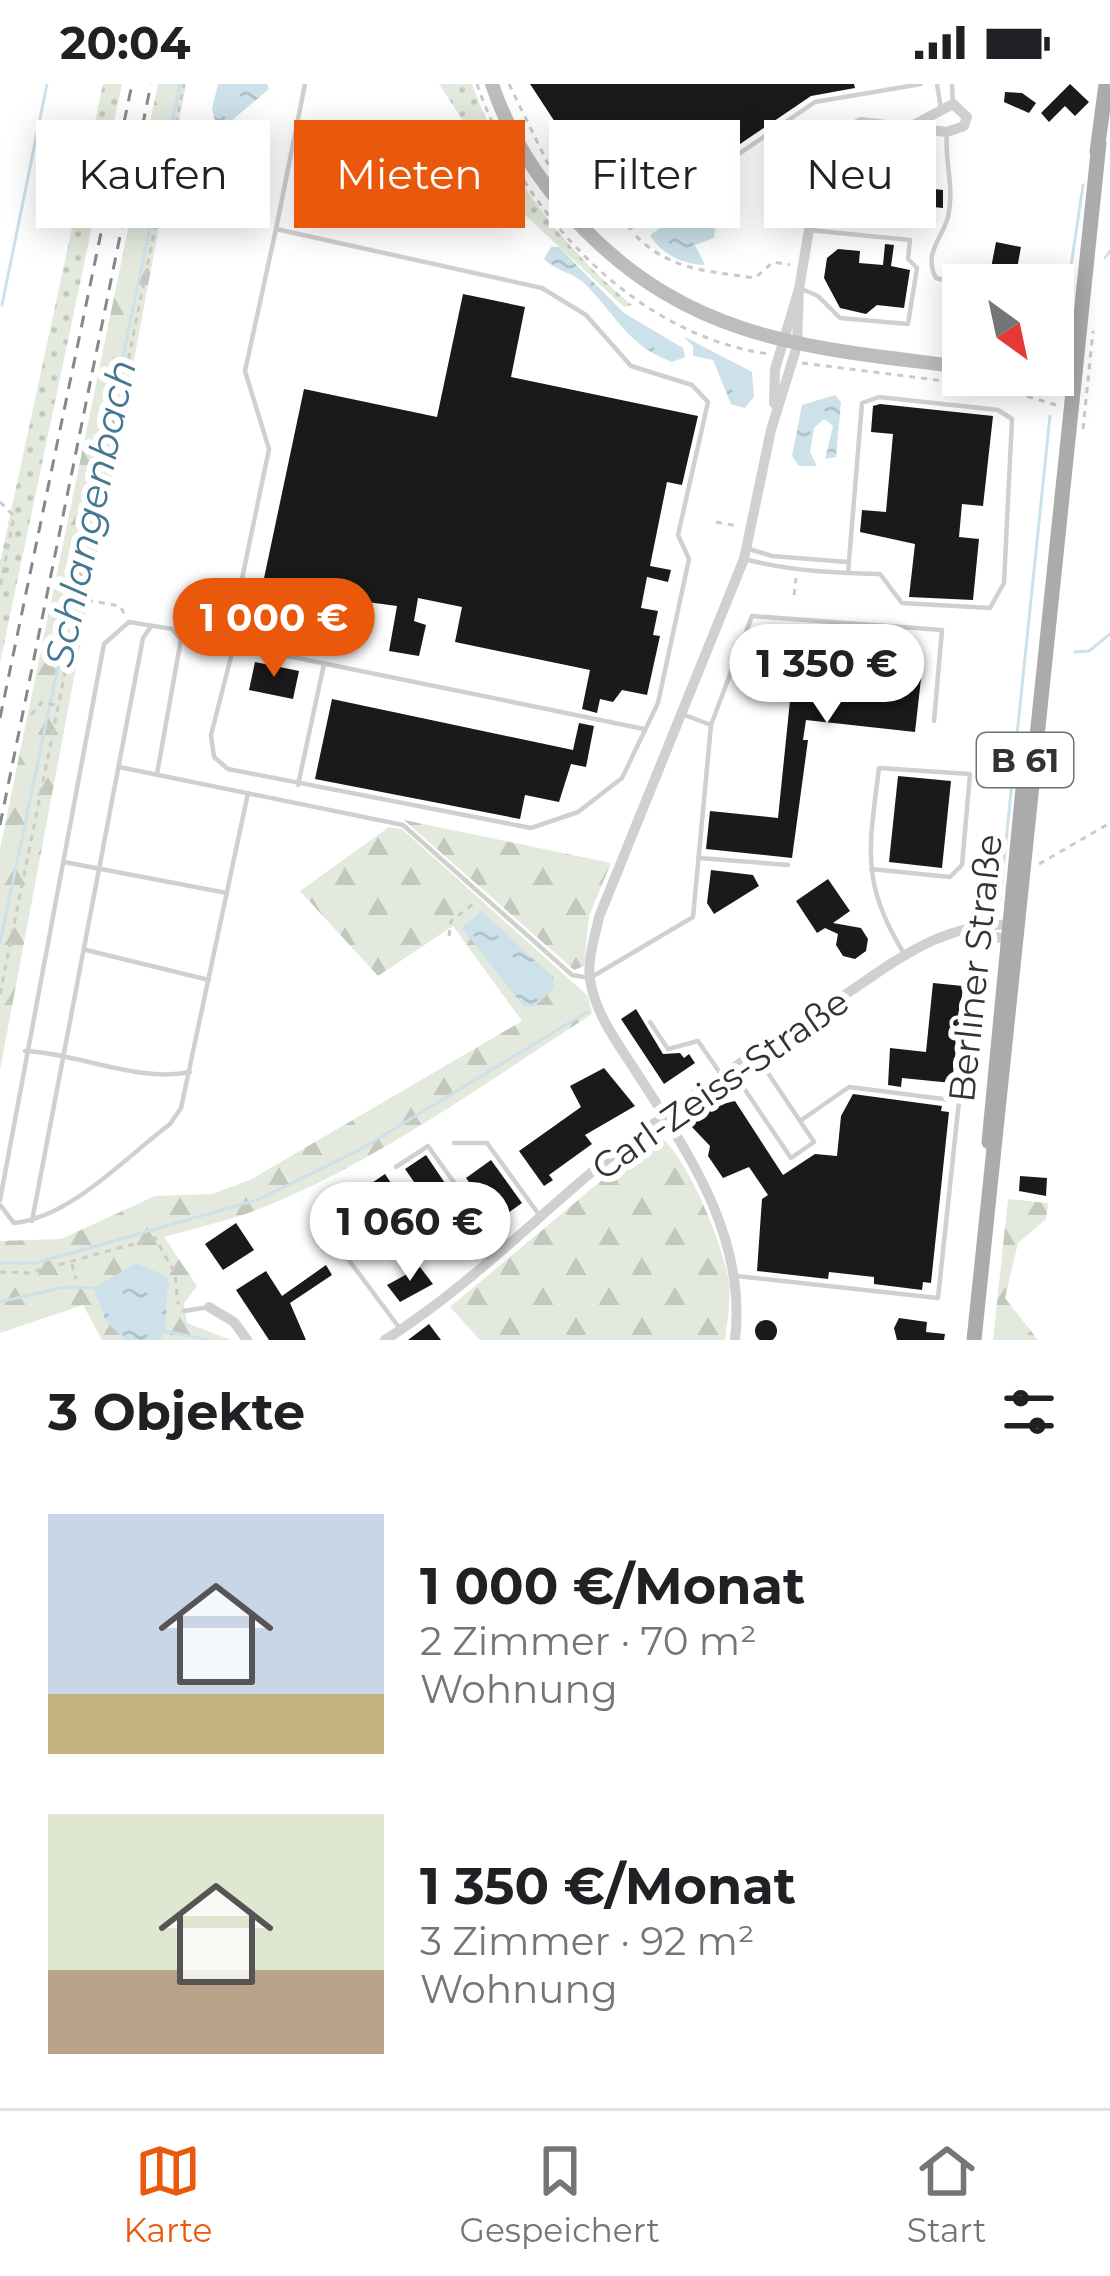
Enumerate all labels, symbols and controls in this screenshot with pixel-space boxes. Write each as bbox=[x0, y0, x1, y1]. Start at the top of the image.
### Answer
text: 20:04 bbox=[60, 15, 190, 70]
chip: Kaufen bbox=[36, 120, 270, 228]
chip: Mieten bbox=[294, 120, 525, 228]
chip: Filter bbox=[549, 120, 740, 228]
chip: Neu bbox=[764, 120, 936, 228]
north arrow bbox=[942, 264, 1074, 396]
map controls bbox=[942, 264, 1074, 396]
water label: Schlangenbach bbox=[34, 355, 146, 671]
pin: 1 000 € bbox=[163, 578, 385, 680]
text: 1 000 € bbox=[200, 593, 348, 641]
pin: 1 350 € bbox=[716, 624, 938, 726]
text: 1 350 € bbox=[756, 639, 898, 687]
road number: B 61 bbox=[977, 733, 1073, 787]
street label: Berliner Straße bbox=[939, 832, 1011, 1104]
street label: Carl-Zeiss-Straße bbox=[583, 979, 857, 1189]
pin: 1 060 € bbox=[299, 1182, 521, 1284]
text: 1 060 € bbox=[337, 1197, 483, 1245]
icon: filters bbox=[996, 1379, 1062, 1445]
text: 3 Objekte bbox=[48, 1381, 305, 1443]
text: 1 000 €/Monat bbox=[420, 1555, 805, 1617]
icon: home bbox=[144, 1562, 288, 1706]
text: 2 Zimmer · 70 m² bbox=[420, 1617, 757, 1665]
text: Wohnung bbox=[420, 1665, 618, 1713]
text: 1 350 €/Monat bbox=[420, 1855, 796, 1917]
icon: home bbox=[144, 1862, 288, 2006]
text: 3 Zimmer · 92 m² bbox=[420, 1917, 755, 1965]
text: Wohnung bbox=[420, 1965, 618, 2013]
tab: Karte bbox=[124, 2138, 212, 2250]
tab: Gespeichert bbox=[459, 2138, 660, 2250]
tab: Start bbox=[907, 2138, 986, 2250]

